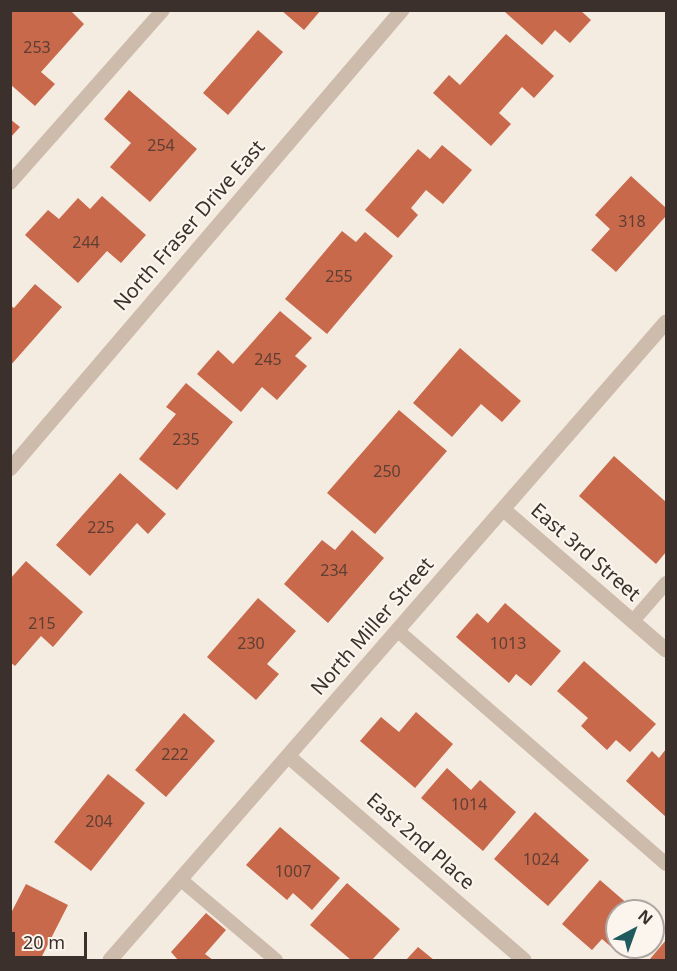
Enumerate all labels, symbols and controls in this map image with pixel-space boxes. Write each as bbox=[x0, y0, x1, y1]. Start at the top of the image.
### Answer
house number: 253 bbox=[23, 38, 51, 58]
street label: North Fraser Drive East bbox=[109, 136, 271, 316]
house number: 254 bbox=[147, 136, 175, 156]
house number: 318 bbox=[618, 212, 646, 232]
house number: 244 bbox=[72, 233, 100, 253]
house number: 255 bbox=[325, 267, 353, 287]
house number: 245 bbox=[254, 350, 282, 370]
house number: 235 bbox=[172, 430, 200, 450]
house number: 250 bbox=[373, 462, 401, 482]
street label: East 3rd Street bbox=[525, 499, 645, 607]
house number: 225 bbox=[87, 518, 115, 538]
street label: North Miller Street bbox=[307, 553, 439, 701]
house number: 234 bbox=[320, 561, 348, 581]
house number: 215 bbox=[28, 614, 56, 634]
house number: 230 bbox=[237, 634, 265, 654]
house number: 1013 bbox=[490, 634, 526, 654]
house number: 222 bbox=[161, 745, 189, 765]
street label: East 2nd Place bbox=[361, 789, 479, 895]
house number: 1014 bbox=[451, 795, 487, 815]
house number: 204 bbox=[85, 812, 113, 832]
house number: 1024 bbox=[523, 850, 559, 870]
house number: 1007 bbox=[275, 862, 311, 882]
north arrow bbox=[605, 899, 665, 959]
text: N bbox=[633, 904, 658, 929]
scale bar bbox=[15, 920, 90, 958]
text: 20 m bbox=[23, 930, 65, 954]

